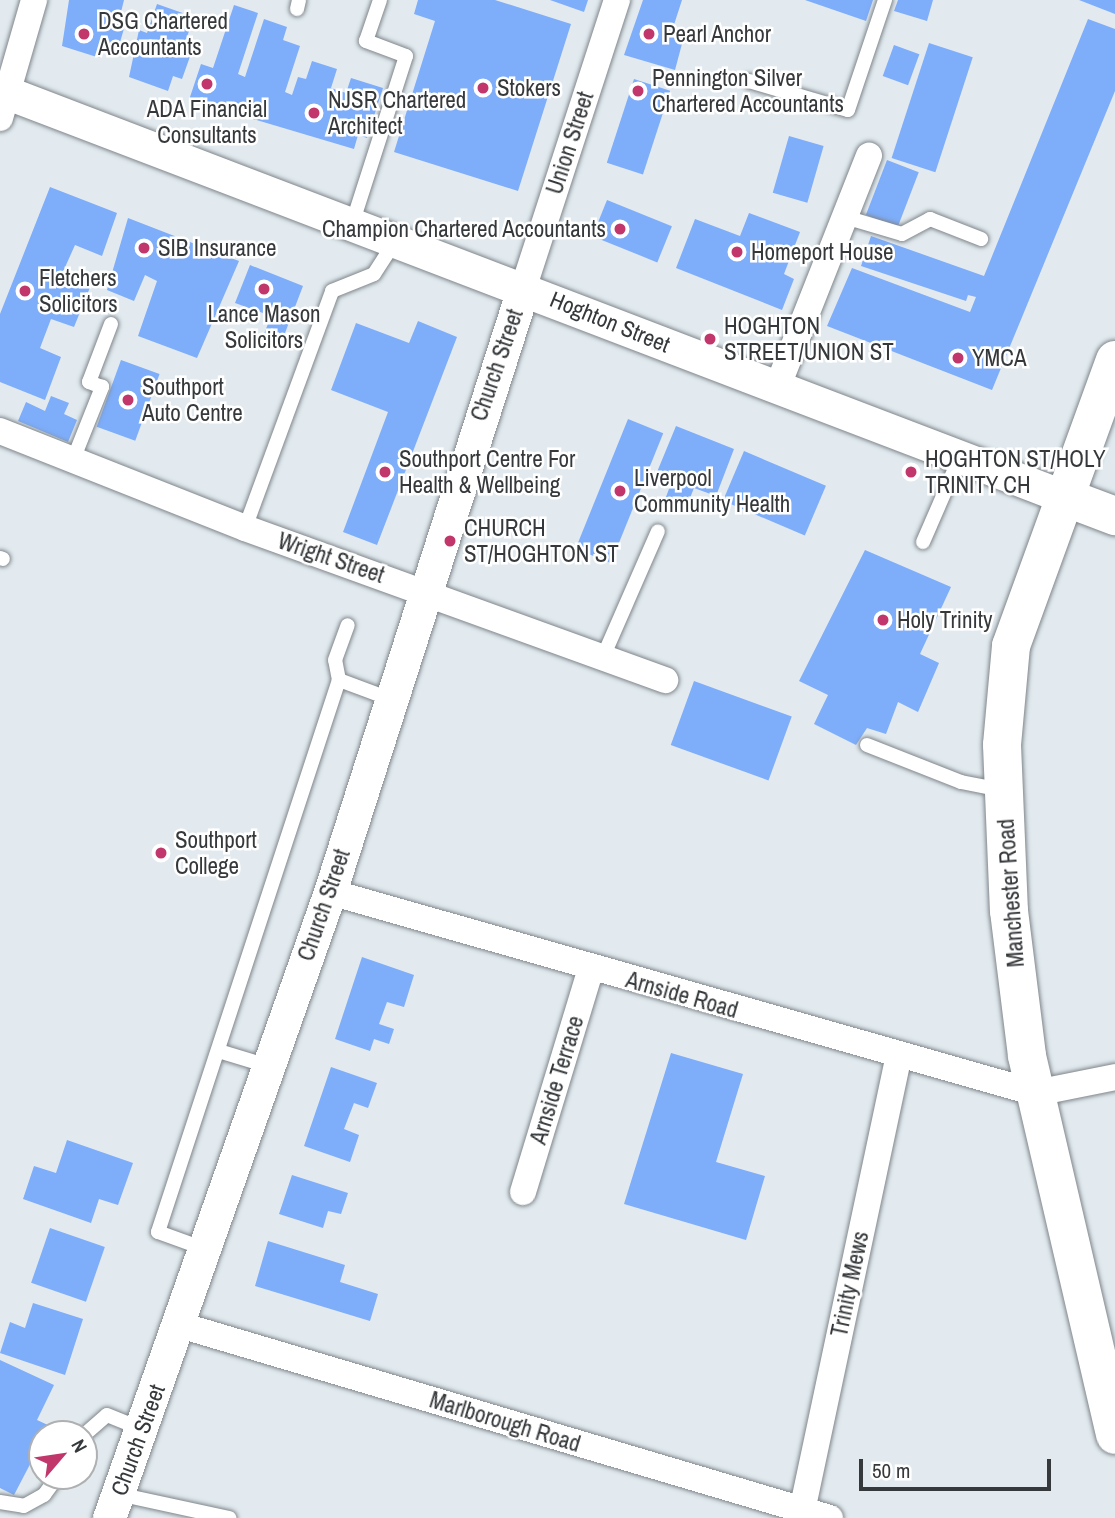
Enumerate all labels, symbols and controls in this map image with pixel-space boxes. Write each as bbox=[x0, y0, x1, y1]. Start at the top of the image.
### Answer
place label: DSG Chartered Accountants bbox=[98, 7, 228, 61]
place label: Pearl Anchor bbox=[663, 20, 772, 48]
marker: DSG Chartered Accountants bbox=[76, 26, 92, 42]
marker: Pearl Anchor bbox=[641, 26, 657, 42]
place label: Pennington Silver Chartered Accountants bbox=[652, 64, 845, 118]
place label: Stokers bbox=[497, 74, 561, 102]
marker: ADA Financial Consultants bbox=[199, 76, 215, 92]
marker: Stokers bbox=[475, 80, 491, 96]
marker: Pennington Silver Chartered Accountants bbox=[630, 83, 646, 99]
place label: NJSR Chartered Architect bbox=[328, 86, 466, 140]
street label: Union Street bbox=[541, 88, 599, 198]
place label: ADA Financial Consultants bbox=[146, 95, 268, 149]
marker: NJSR Chartered Architect bbox=[306, 105, 322, 121]
place label: Champion Chartered Accountants bbox=[321, 215, 606, 243]
marker: Champion Chartered Accountants bbox=[612, 221, 628, 237]
place label: SIB Insurance bbox=[158, 234, 276, 262]
place label: Homeport House bbox=[751, 238, 894, 266]
marker: SIB Insurance bbox=[136, 240, 152, 256]
marker: Homeport House bbox=[729, 244, 745, 260]
place label: Fletchers Solicitors bbox=[39, 264, 118, 318]
marker: Lance Mason Solicitors bbox=[256, 281, 272, 297]
marker: Fletchers Solicitors bbox=[17, 283, 33, 299]
street label: Hoghton Street bbox=[546, 285, 674, 359]
place label: Lance Mason Solicitors bbox=[207, 300, 321, 354]
street label: Church Street bbox=[465, 305, 529, 425]
place label: HOGHTON STREET/UNION ST bbox=[724, 312, 894, 366]
marker: HOGHTON STREET/UNION ST bbox=[702, 331, 718, 347]
place label: YMCA bbox=[972, 344, 1026, 372]
marker: YMCA bbox=[950, 350, 966, 366]
place label: Southport Auto Centre bbox=[142, 373, 243, 427]
marker: Southport Auto Centre bbox=[120, 392, 136, 408]
place label: Southport Centre For Health & Wellbeing bbox=[399, 445, 575, 499]
place label: HOGHTON ST/HOLY TRINITY CH bbox=[925, 445, 1106, 499]
marker: Southport Centre For Health & Wellbeing bbox=[377, 464, 393, 480]
place label: Liverpool Community Health bbox=[634, 464, 790, 518]
marker: HOGHTON ST/HOLY TRINITY CH bbox=[903, 464, 919, 480]
marker: Liverpool Community Health bbox=[612, 483, 628, 499]
place label: CHURCH ST/HOGHTON ST bbox=[464, 514, 619, 568]
street label: Wright Street bbox=[274, 527, 388, 589]
marker: CHURCH ST/HOGHTON ST bbox=[442, 533, 458, 549]
place label: Holy Trinity bbox=[897, 606, 993, 634]
marker: Holy Trinity bbox=[875, 612, 891, 628]
street label: Manchester Road bbox=[992, 818, 1030, 968]
place label: Southport College bbox=[175, 826, 257, 880]
marker: Southport College bbox=[153, 845, 169, 861]
street label: Church Street bbox=[292, 845, 356, 965]
street label: Arnside Road bbox=[623, 966, 741, 1024]
street label: Arnside Terrace bbox=[524, 1012, 590, 1148]
street label: Trinity Mews bbox=[825, 1229, 875, 1339]
street label: Church Street bbox=[105, 1381, 171, 1499]
street label: Marlborough Road bbox=[426, 1386, 584, 1458]
north arrow bbox=[28, 1420, 98, 1490]
text: N bbox=[66, 1435, 94, 1457]
scale bar bbox=[863, 1444, 1056, 1488]
text: 50 m bbox=[872, 1456, 910, 1485]

